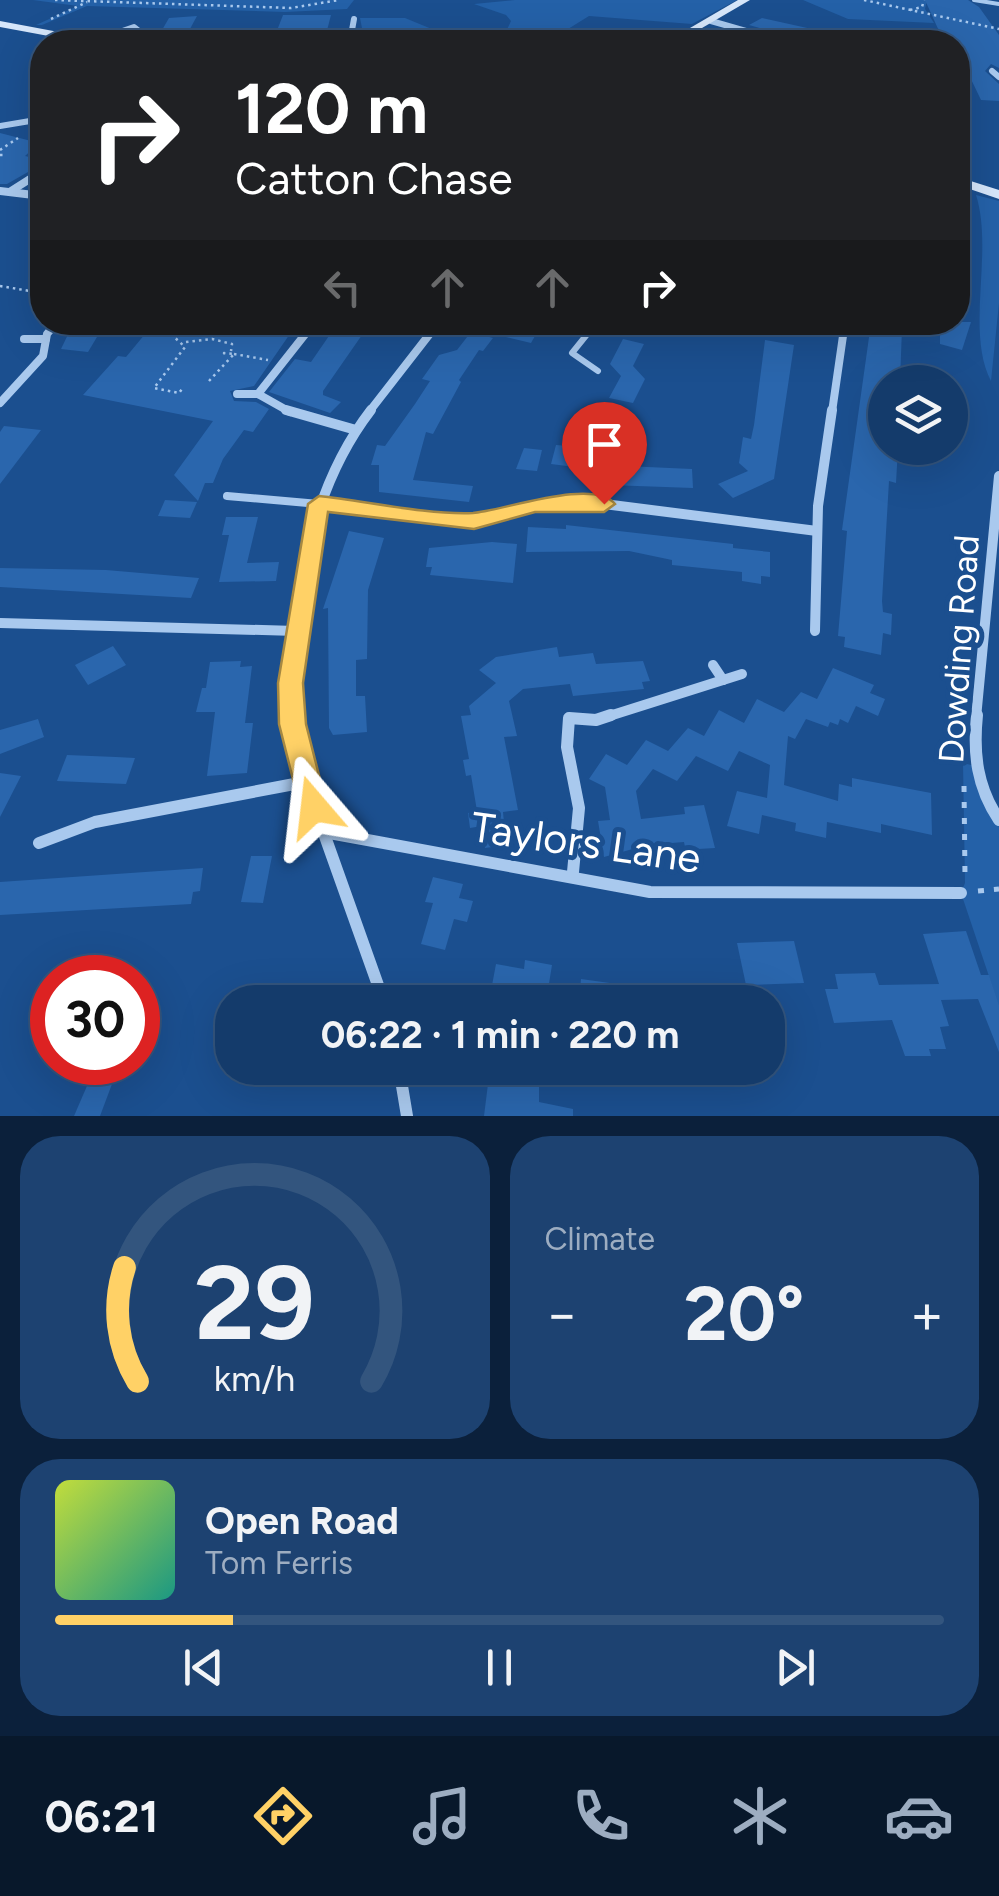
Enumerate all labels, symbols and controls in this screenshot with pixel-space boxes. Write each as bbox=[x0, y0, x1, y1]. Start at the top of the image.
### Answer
text: 120 m bbox=[235, 66, 428, 151]
icon: right bbox=[70, 70, 200, 200]
text: Catton Chase bbox=[235, 151, 513, 205]
icon: left bbox=[315, 260, 370, 315]
icon: ahead bbox=[420, 260, 475, 315]
icon: ahead bbox=[525, 260, 580, 315]
icon: right bbox=[630, 260, 685, 315]
map controls bbox=[868, 365, 968, 465]
button: layers bbox=[868, 365, 968, 465]
pin bbox=[562, 402, 647, 505]
icon: arrive bbox=[577, 417, 632, 472]
street label: Dowding Road bbox=[930, 533, 988, 765]
position arrow bbox=[262, 755, 366, 859]
street label: Taylors Lane bbox=[468, 801, 704, 884]
speed limit sign: 30 bbox=[30, 955, 160, 1085]
text: 06:22 · 1 min · 220 m bbox=[321, 1012, 679, 1058]
text: Climate bbox=[545, 1220, 655, 1258]
text: 29 bbox=[194, 1240, 315, 1365]
text: 20° bbox=[684, 1269, 804, 1359]
text: − bbox=[545, 1281, 579, 1347]
text: + bbox=[910, 1281, 944, 1347]
text: km/h bbox=[214, 1357, 296, 1400]
text: Open Road bbox=[205, 1498, 399, 1544]
text: Tom Ferris bbox=[205, 1544, 353, 1582]
icon: previous bbox=[176, 1640, 231, 1695]
icon: pause bbox=[472, 1640, 527, 1695]
icon: next bbox=[768, 1640, 823, 1695]
icon: directions bbox=[248, 1781, 318, 1851]
icon: music bbox=[407, 1781, 477, 1851]
icon: phone bbox=[566, 1781, 636, 1851]
icon: climate bbox=[725, 1781, 795, 1851]
icon: car bbox=[884, 1781, 954, 1851]
text: 06:21 bbox=[45, 1789, 158, 1843]

